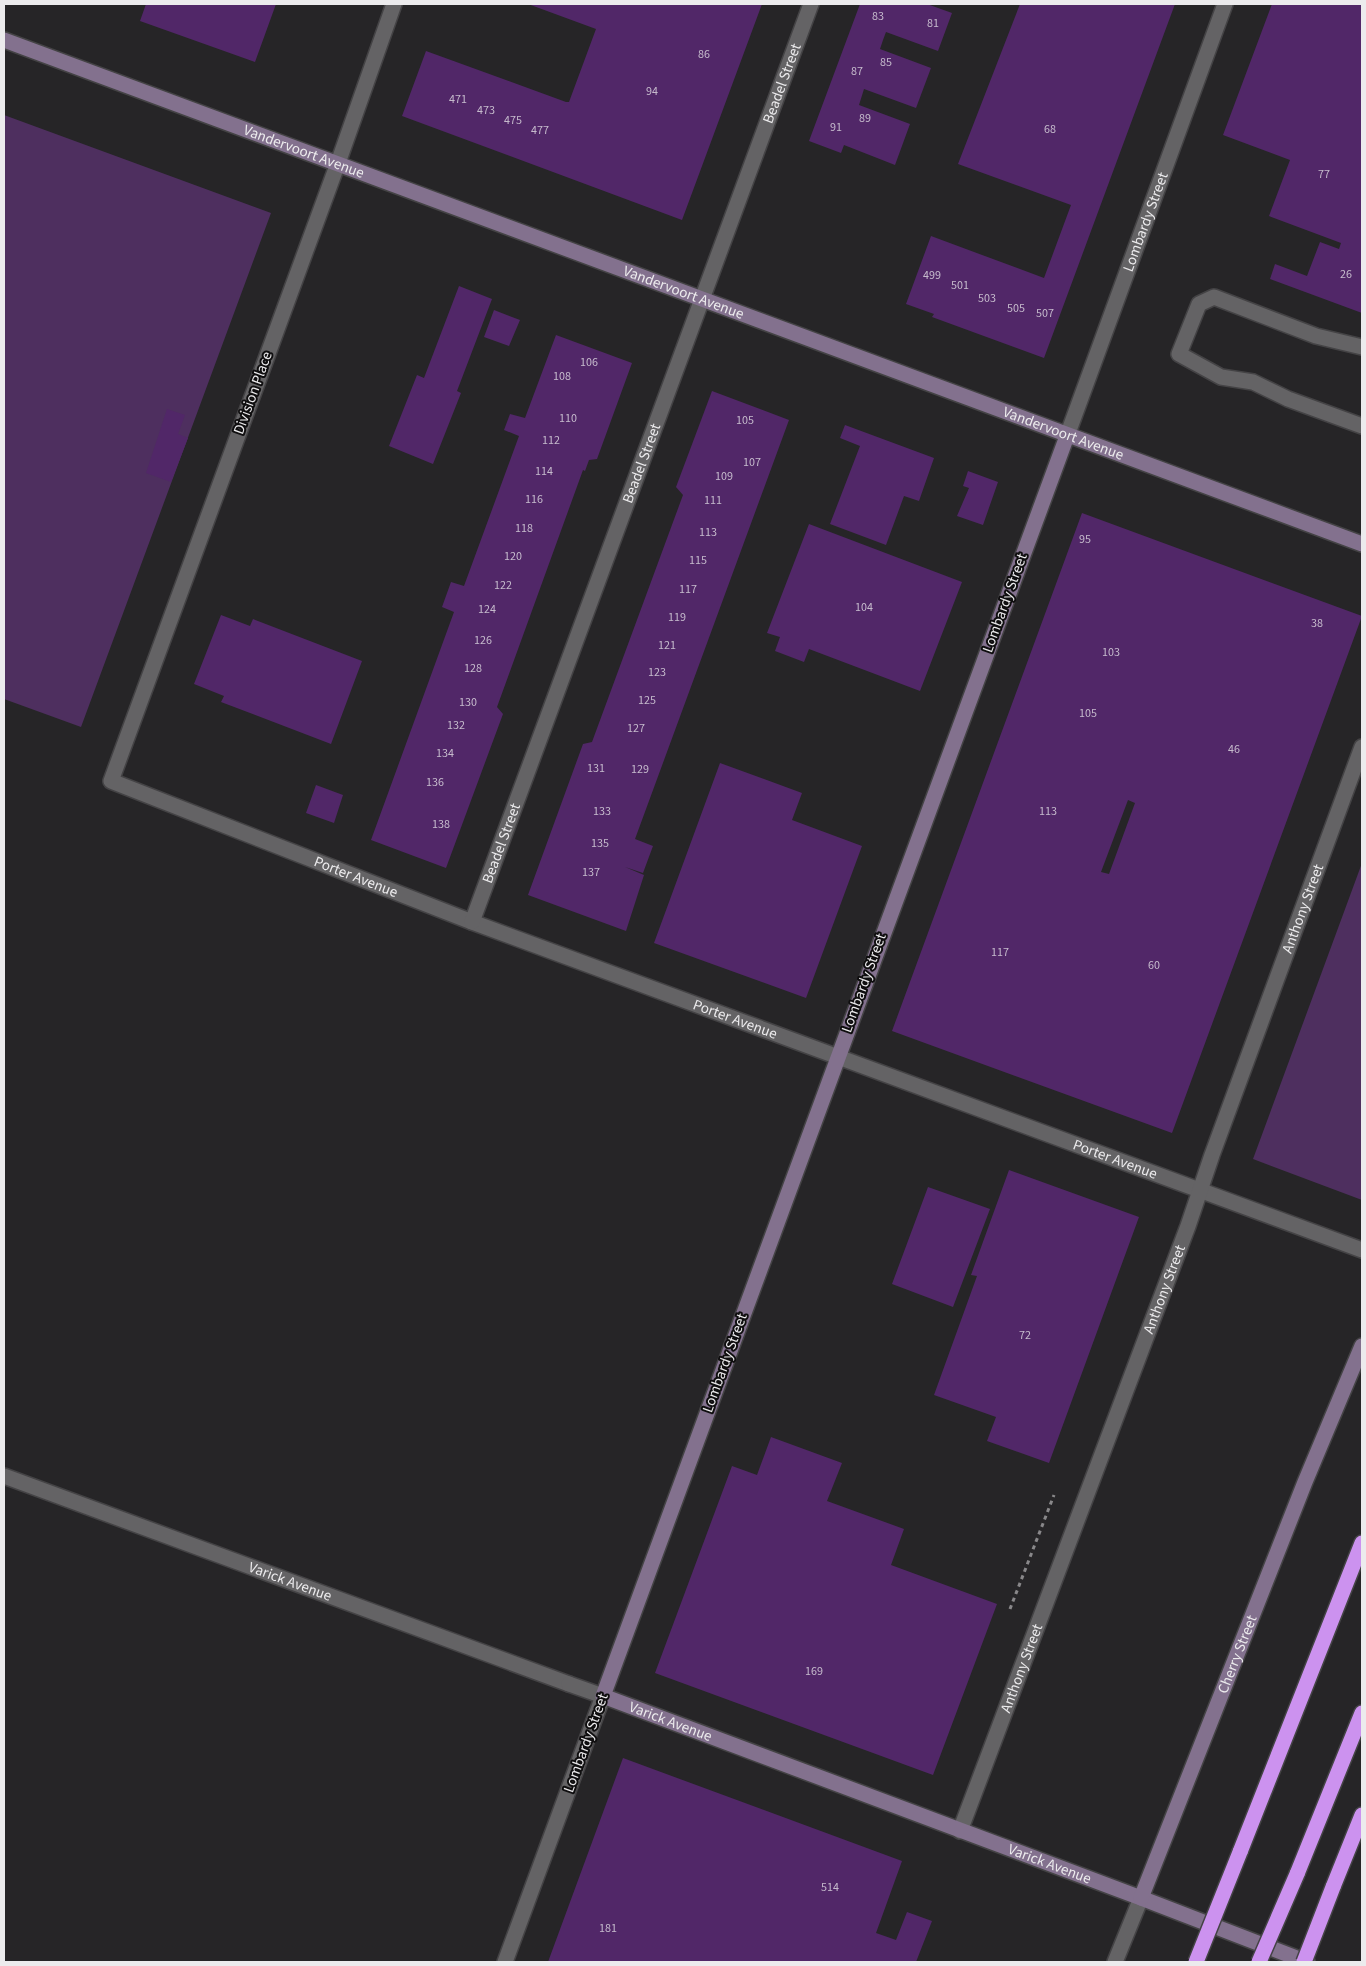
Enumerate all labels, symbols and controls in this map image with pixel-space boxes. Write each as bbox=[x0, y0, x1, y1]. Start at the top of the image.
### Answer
house number: 83 bbox=[872, 8, 884, 25]
house number: 81 bbox=[927, 15, 939, 32]
street label: Beadel Street bbox=[757, 40, 806, 126]
house number: 86 bbox=[698, 46, 710, 63]
house number: 85 bbox=[880, 54, 892, 71]
house number: 87 bbox=[851, 63, 863, 80]
house number: 94 bbox=[646, 83, 658, 100]
house number: 471 bbox=[449, 91, 467, 108]
house number: 473 bbox=[477, 102, 495, 119]
house number: 89 bbox=[859, 110, 871, 127]
house number: 475 bbox=[504, 112, 522, 129]
street label: Vandervoort Avenue bbox=[241, 119, 367, 183]
house number: 91 bbox=[830, 119, 842, 136]
house number: 68 bbox=[1044, 121, 1056, 138]
house number: 477 bbox=[531, 122, 549, 139]
house number: 77 bbox=[1318, 166, 1330, 183]
street label: Lombardy Street bbox=[1118, 169, 1173, 275]
street label: Vandervoort Avenue bbox=[620, 260, 747, 324]
house number: 26 bbox=[1340, 266, 1352, 283]
house number: 499 bbox=[923, 267, 941, 284]
house number: 501 bbox=[951, 277, 969, 294]
house number: 503 bbox=[978, 290, 996, 307]
house number: 505 bbox=[1007, 300, 1025, 317]
house number: 507 bbox=[1036, 305, 1054, 322]
street label: Division Place bbox=[228, 349, 278, 437]
house number: 106 bbox=[580, 354, 598, 371]
house number: 108 bbox=[553, 368, 571, 385]
street label: Vandervoort Avenue bbox=[1000, 401, 1127, 465]
house number: 110 bbox=[559, 410, 577, 427]
house number: 105 bbox=[736, 412, 754, 429]
street label: Beadel Street bbox=[617, 420, 666, 506]
house number: 112 bbox=[542, 432, 560, 449]
house number: 107 bbox=[743, 454, 761, 471]
house number: 114 bbox=[535, 463, 553, 480]
house number: 109 bbox=[715, 468, 733, 485]
house number: 116 bbox=[525, 491, 543, 508]
house number: 111 bbox=[704, 492, 722, 509]
house number: 118 bbox=[515, 520, 533, 537]
house number: 113 bbox=[699, 524, 717, 541]
house number: 95 bbox=[1079, 531, 1091, 548]
house number: 120 bbox=[504, 548, 522, 565]
street label: Lombardy Street bbox=[977, 550, 1033, 656]
house number: 115 bbox=[689, 552, 707, 569]
house number: 122 bbox=[494, 577, 512, 594]
house number: 117 bbox=[679, 581, 697, 598]
house number: 104 bbox=[855, 599, 873, 616]
house number: 124 bbox=[478, 601, 496, 618]
house number: 119 bbox=[668, 609, 686, 626]
house number: 38 bbox=[1311, 615, 1323, 632]
house number: 126 bbox=[474, 632, 492, 649]
house number: 121 bbox=[658, 637, 676, 654]
house number: 103 bbox=[1102, 644, 1120, 661]
house number: 128 bbox=[464, 660, 482, 677]
house number: 123 bbox=[648, 664, 666, 681]
house number: 125 bbox=[638, 692, 656, 709]
house number: 130 bbox=[459, 694, 477, 711]
house number: 105 bbox=[1079, 705, 1097, 722]
house number: 132 bbox=[447, 717, 465, 734]
house number: 127 bbox=[627, 720, 645, 737]
house number: 46 bbox=[1228, 741, 1240, 758]
house number: 134 bbox=[436, 745, 454, 762]
house number: 131 bbox=[587, 760, 605, 777]
house number: 129 bbox=[631, 761, 649, 778]
house number: 136 bbox=[426, 774, 444, 791]
street label: Beadel Street bbox=[477, 800, 525, 886]
house number: 133 bbox=[593, 803, 611, 820]
house number: 113 bbox=[1039, 803, 1057, 820]
house number: 138 bbox=[432, 816, 450, 833]
house number: 135 bbox=[591, 835, 609, 852]
street label: Porter Avenue bbox=[311, 851, 401, 903]
street label: Anthony Street bbox=[1277, 861, 1329, 956]
house number: 137 bbox=[582, 864, 600, 881]
street label: Lombardy Street bbox=[836, 930, 892, 1036]
house number: 117 bbox=[991, 944, 1009, 961]
house number: 60 bbox=[1148, 957, 1160, 974]
street label: Porter Avenue bbox=[690, 994, 780, 1044]
street label: Porter Avenue bbox=[1070, 1134, 1160, 1184]
street label: Anthony Street bbox=[1138, 1242, 1191, 1337]
street label: Lombardy Street bbox=[697, 1310, 753, 1416]
house number: 72 bbox=[1019, 1327, 1031, 1344]
street label: Varick Avenue bbox=[246, 1556, 335, 1606]
street label: Cherry Street bbox=[1212, 1612, 1262, 1697]
street label: Anthony Street bbox=[995, 1621, 1048, 1716]
house number: 169 bbox=[805, 1663, 823, 1680]
street label: Lombardy Street bbox=[558, 1690, 614, 1796]
street label: Varick Avenue bbox=[626, 1696, 715, 1747]
street label: Varick Avenue bbox=[1005, 1839, 1094, 1889]
house number: 514 bbox=[821, 1879, 839, 1896]
house number: 181 bbox=[599, 1920, 617, 1937]

